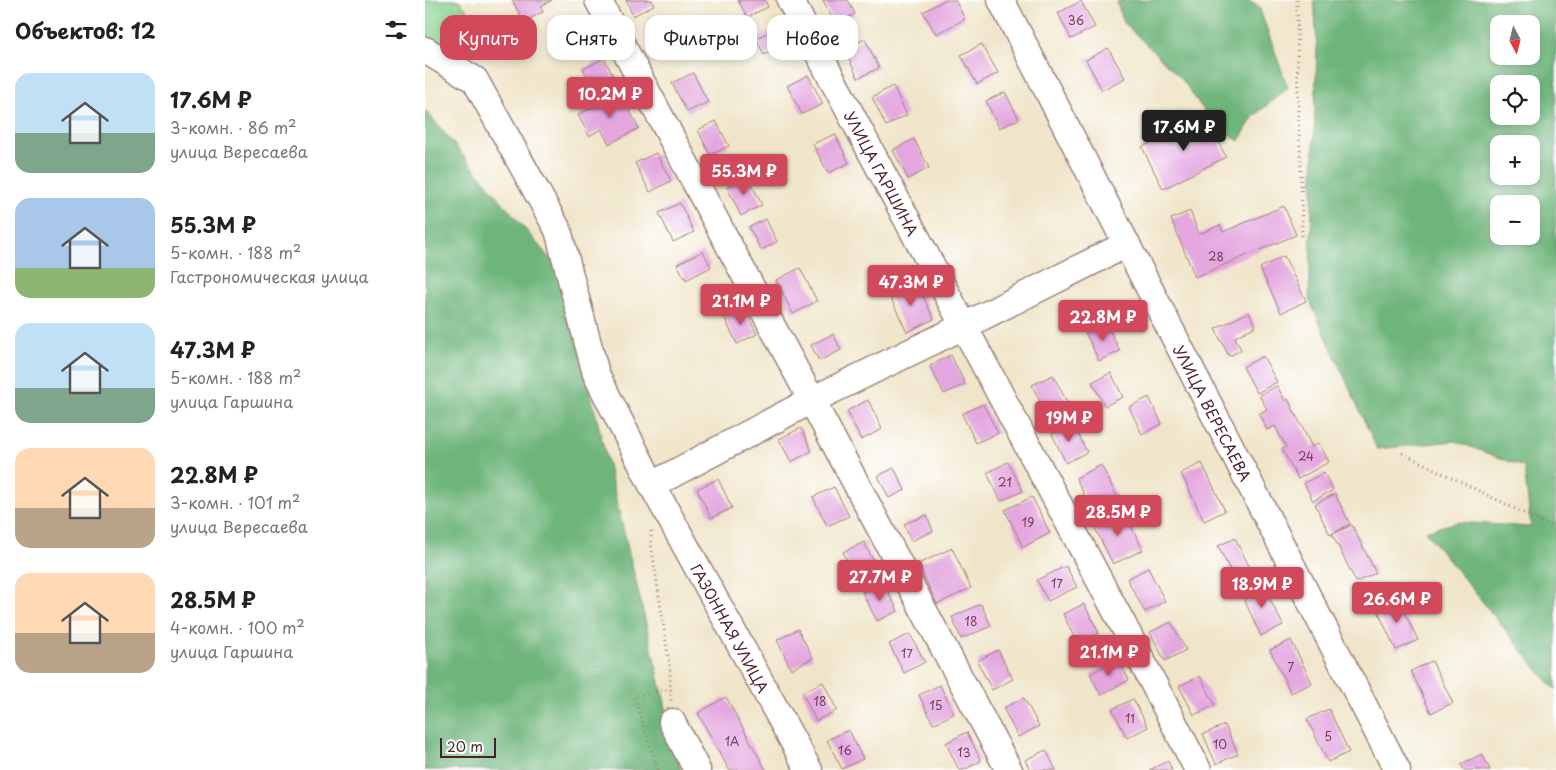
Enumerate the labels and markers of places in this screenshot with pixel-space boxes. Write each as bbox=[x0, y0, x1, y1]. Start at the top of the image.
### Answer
pin: 10.2M ₽ bbox=[564, 76, 656, 119]
pin: 17.6M ₽ bbox=[1138, 110, 1230, 152]
pin: 55.3M ₽ bbox=[698, 154, 790, 196]
pin: 47.3M ₽ bbox=[865, 264, 957, 307]
pin: 21.1M ₽ bbox=[695, 284, 787, 326]
pin: 22.8M ₽ bbox=[1057, 300, 1149, 342]
pin: 19M ₽ bbox=[1034, 400, 1104, 443]
pin: 28.5M ₽ bbox=[1072, 494, 1164, 537]
pin: 27.7M ₽ bbox=[834, 560, 926, 602]
pin: 18.9M ₽ bbox=[1216, 566, 1308, 609]
pin: 26.6M ₽ bbox=[1351, 582, 1443, 624]
pin: 21.1M ₽ bbox=[1063, 634, 1155, 677]

